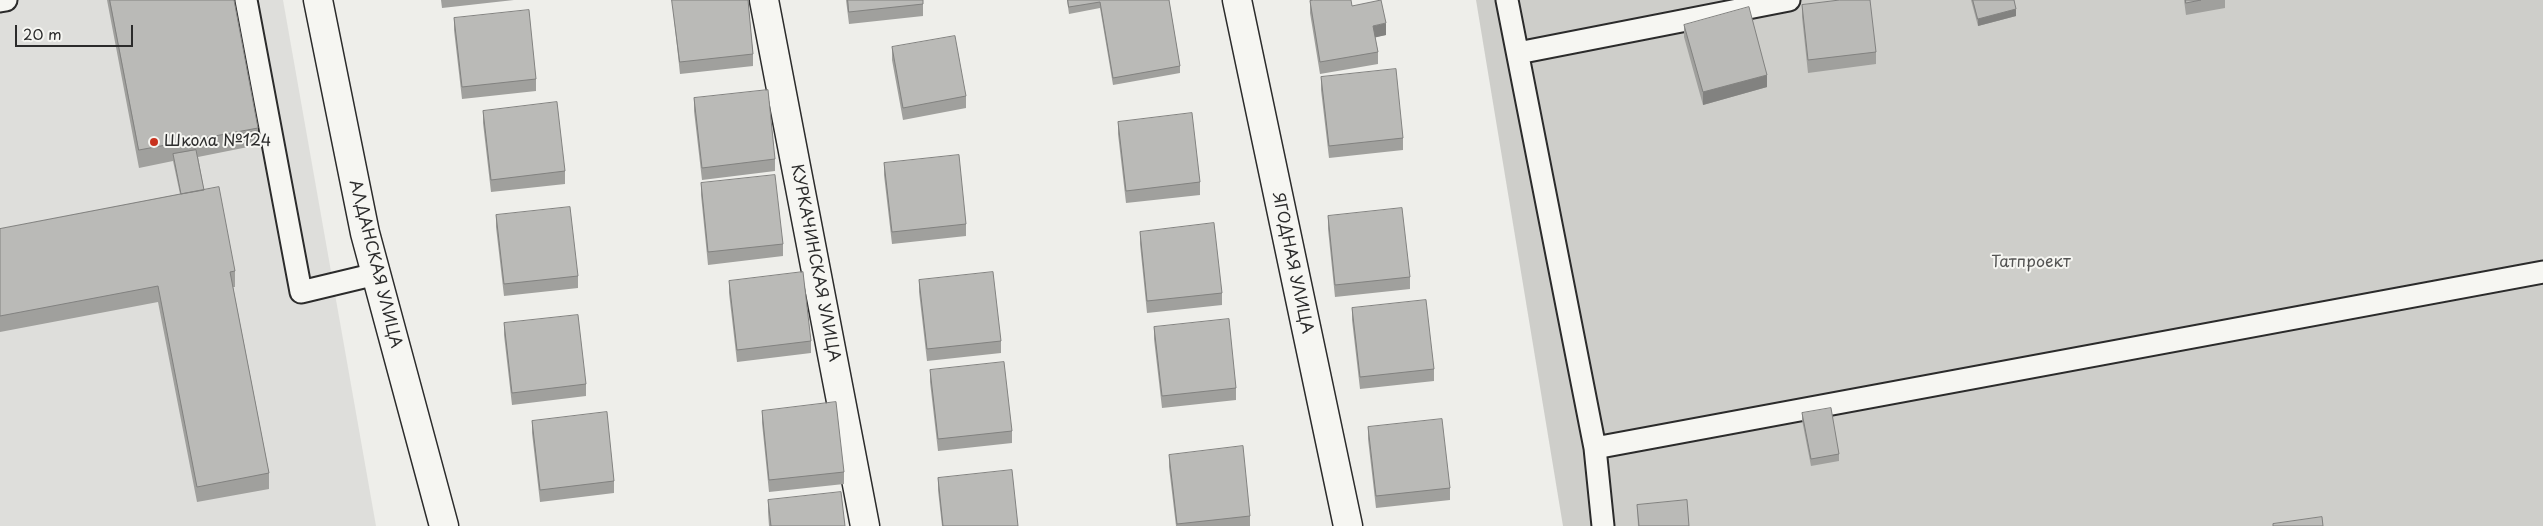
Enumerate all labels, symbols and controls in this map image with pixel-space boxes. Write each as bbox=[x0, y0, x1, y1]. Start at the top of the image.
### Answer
scale bar bbox=[18, 15, 135, 47]
text: 20 m bbox=[23, 22, 62, 45]
place label: Школа №124 bbox=[164, 132, 271, 152]
marker: Школа №124 bbox=[148, 136, 160, 148]
street label: КУРКАЧИНСКАЯ УЛИЦА bbox=[786, 162, 844, 364]
street label: АЛДАНСКАЯ УЛИЦА bbox=[345, 178, 405, 350]
street label: ЯГОДНАЯ УЛИЦА bbox=[1268, 191, 1316, 335]
park label: Татпроект bbox=[1991, 253, 2071, 273]

